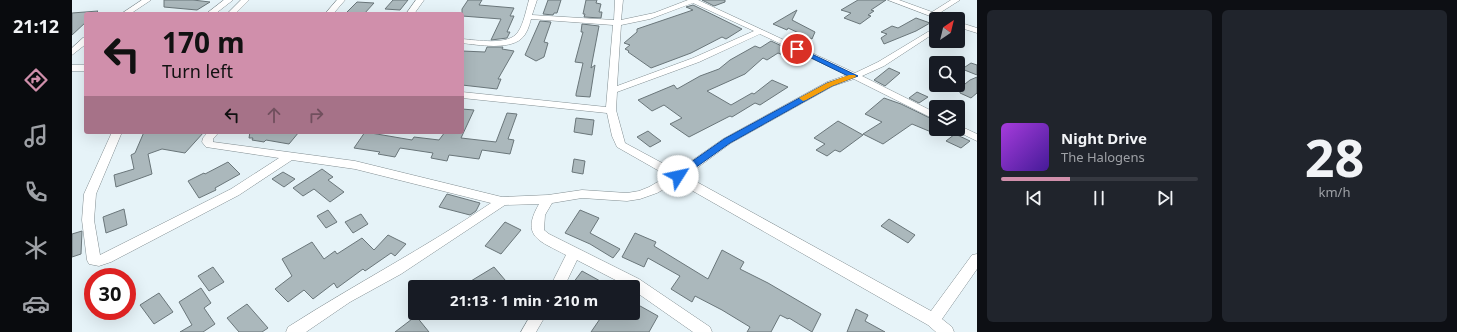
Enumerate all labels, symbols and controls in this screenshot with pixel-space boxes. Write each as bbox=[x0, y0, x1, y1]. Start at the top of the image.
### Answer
north arrow bbox=[929, 12, 965, 48]
map controls bbox=[929, 12, 965, 136]
text: 21:12 bbox=[13, 14, 59, 38]
text: 170 m bbox=[162, 23, 245, 61]
icon: left bbox=[96, 28, 148, 80]
pin bbox=[780, 32, 814, 66]
icon: arrive bbox=[786, 38, 808, 60]
button: search bbox=[929, 56, 965, 92]
text: Turn left bbox=[162, 59, 233, 83]
icon: directions bbox=[22, 66, 50, 94]
button: layers bbox=[929, 100, 965, 136]
icon: left bbox=[221, 104, 243, 126]
icon: ahead bbox=[263, 104, 285, 126]
icon: right bbox=[305, 104, 327, 126]
text: 28 bbox=[1305, 121, 1364, 192]
icon: music bbox=[22, 122, 50, 150]
text: Night Drive bbox=[1061, 128, 1147, 148]
text: The Halogens bbox=[1061, 148, 1145, 166]
position arrow bbox=[657, 155, 699, 197]
icon: phone bbox=[22, 178, 50, 206]
text: km/h bbox=[1319, 183, 1350, 201]
icon: previous bbox=[1023, 187, 1045, 209]
icon: pause bbox=[1088, 187, 1110, 209]
icon: next bbox=[1154, 187, 1176, 209]
icon: climate bbox=[22, 234, 50, 262]
speed limit sign: 30 bbox=[84, 268, 136, 320]
icon: car bbox=[22, 290, 50, 318]
text: 21:13 · 1 min · 210 m bbox=[450, 290, 598, 310]

